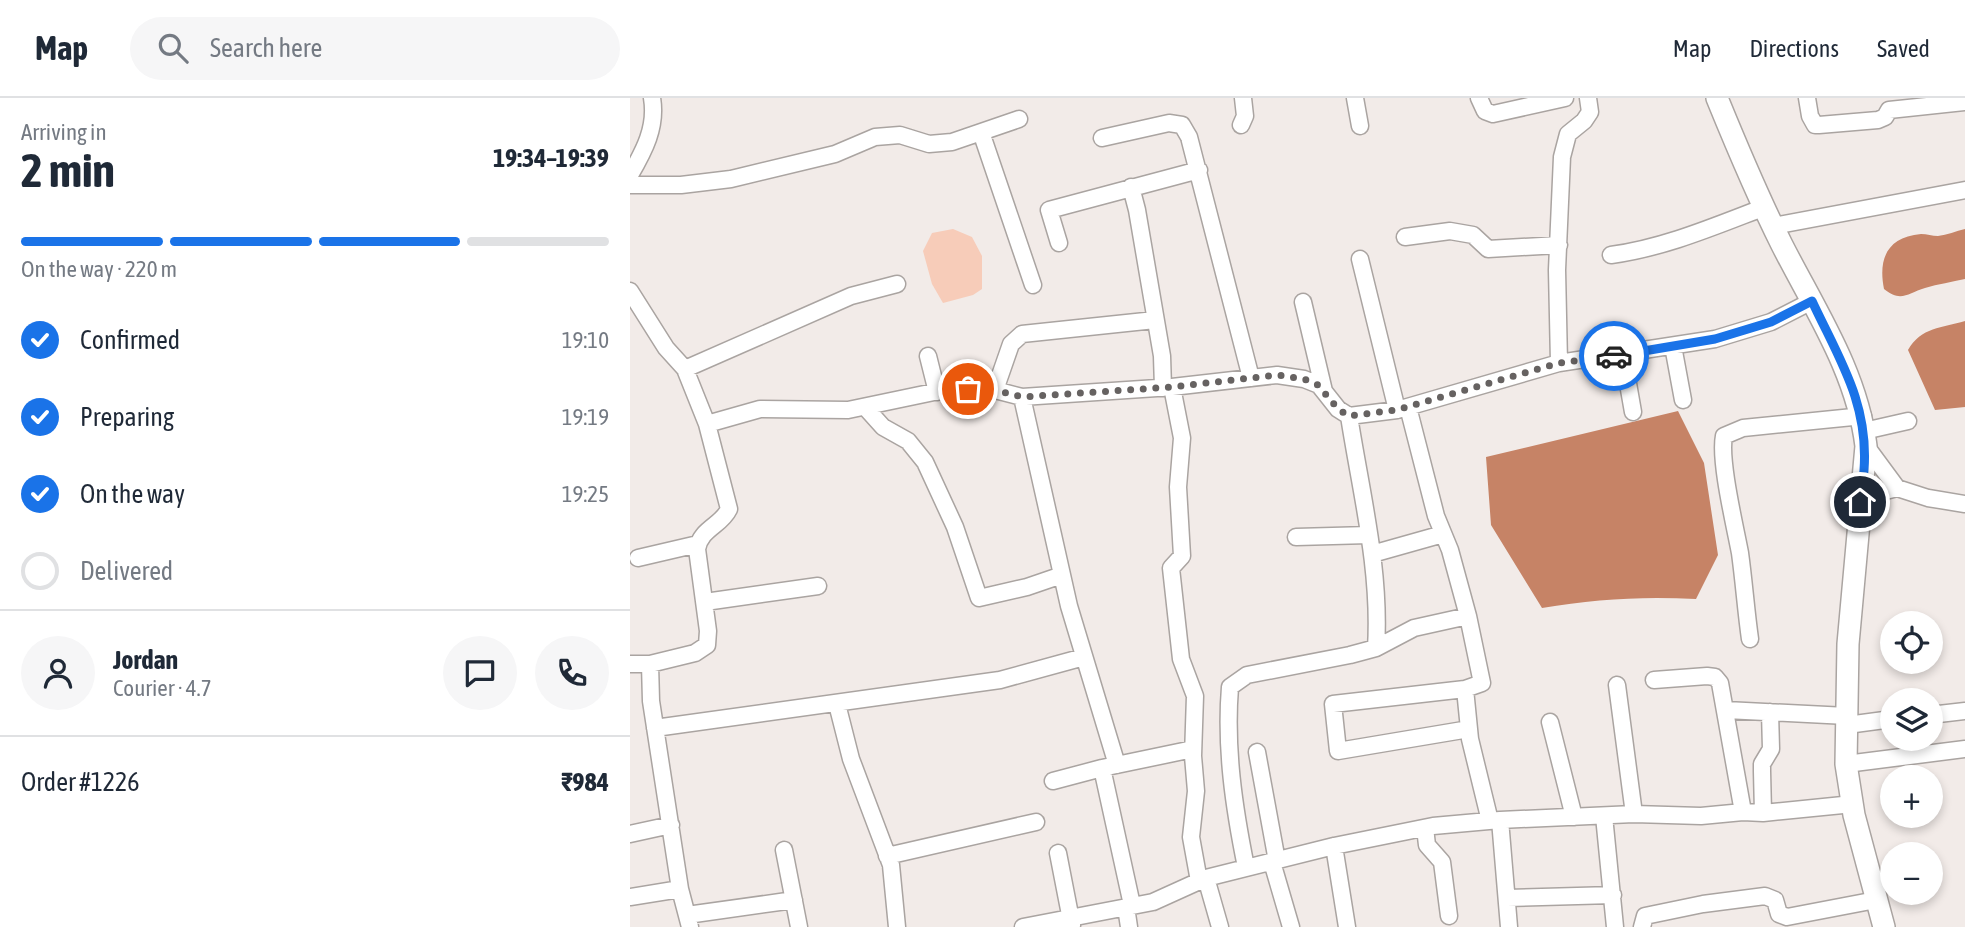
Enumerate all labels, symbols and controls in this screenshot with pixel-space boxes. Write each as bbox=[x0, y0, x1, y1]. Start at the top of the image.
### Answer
search box bbox=[130, 17, 620, 80]
text: Map bbox=[35, 29, 88, 67]
icon: search bbox=[154, 29, 192, 67]
text: Search here bbox=[210, 33, 322, 63]
text: Map bbox=[1673, 35, 1711, 62]
text: Directions bbox=[1749, 35, 1839, 62]
text: Saved bbox=[1877, 35, 1930, 62]
text: Arriving in bbox=[21, 119, 107, 145]
text: 19:34–19:39 bbox=[493, 143, 609, 173]
text: 2 min bbox=[21, 144, 115, 197]
text: On the way · 220 m bbox=[21, 256, 177, 282]
icon: check bbox=[21, 321, 59, 359]
courier bbox=[1579, 321, 1649, 391]
text: Confirmed bbox=[80, 325, 180, 355]
text: 19:10 bbox=[562, 327, 609, 353]
icon: car bbox=[1595, 337, 1633, 375]
pin bbox=[938, 359, 998, 419]
icon: bag bbox=[949, 370, 987, 408]
icon: check bbox=[21, 398, 59, 436]
text: Preparing bbox=[80, 402, 174, 432]
text: 19:19 bbox=[562, 404, 609, 430]
pin bbox=[1830, 472, 1890, 532]
icon: check bbox=[21, 475, 59, 513]
text: On the way bbox=[80, 479, 185, 509]
text: 19:25 bbox=[562, 481, 609, 507]
icon: home bbox=[1841, 483, 1879, 521]
text: Delivered bbox=[80, 556, 173, 586]
map controls bbox=[1880, 611, 1943, 905]
button: locate bbox=[1880, 611, 1943, 674]
button: person bbox=[21, 636, 95, 710]
button: chat bbox=[443, 636, 517, 710]
button: phone bbox=[535, 636, 609, 710]
text: Jordan bbox=[113, 645, 178, 675]
text: Courier · 4.7 bbox=[113, 675, 212, 701]
button: layers bbox=[1880, 688, 1943, 751]
button: + bbox=[1880, 765, 1943, 828]
text: Order #1226 bbox=[21, 767, 140, 797]
text: ₹984 bbox=[561, 767, 609, 797]
button: − bbox=[1880, 842, 1943, 905]

